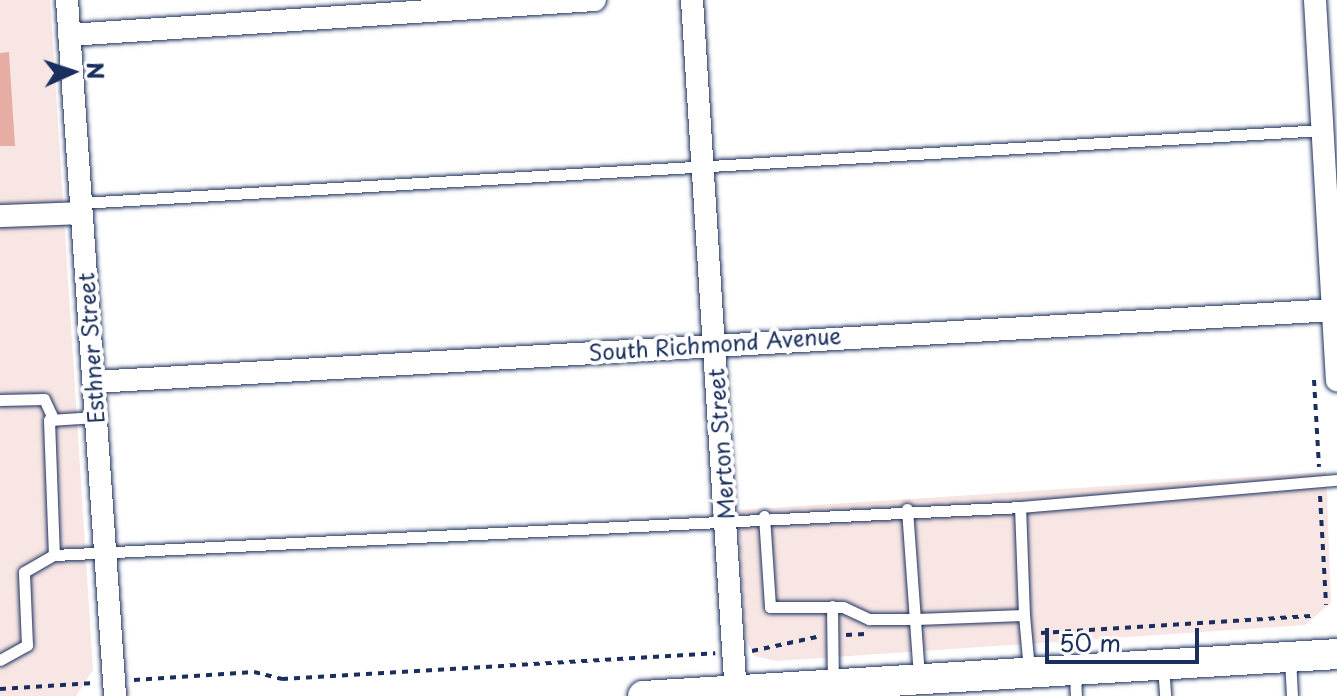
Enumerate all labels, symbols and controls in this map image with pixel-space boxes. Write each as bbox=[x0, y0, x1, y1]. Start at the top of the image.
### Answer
north arrow bbox=[32, 32, 112, 112]
text: N bbox=[80, 61, 113, 80]
street label: Esthner Street bbox=[72, 271, 108, 425]
street label: South Richmond Avenue bbox=[587, 321, 843, 365]
street label: Merton Street bbox=[702, 368, 738, 520]
scale bar bbox=[1049, 612, 1203, 662]
text: 50 m bbox=[1059, 624, 1121, 660]

